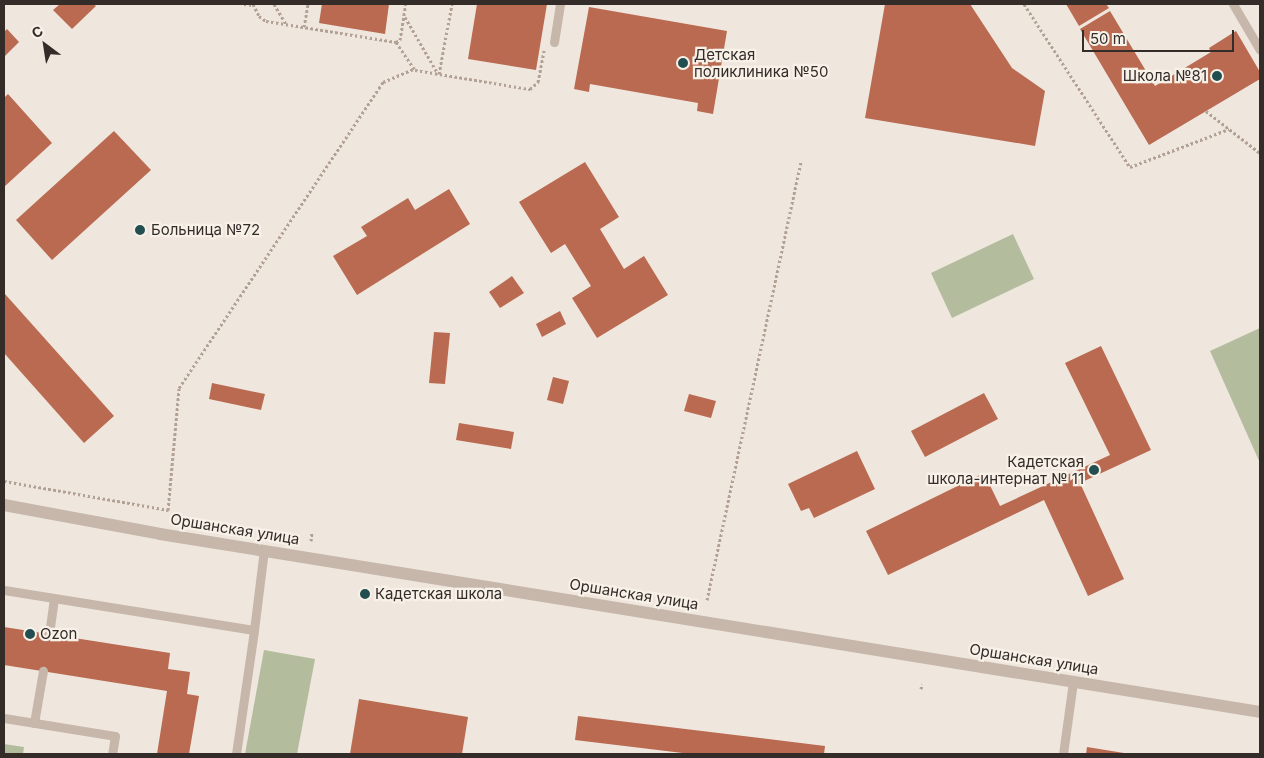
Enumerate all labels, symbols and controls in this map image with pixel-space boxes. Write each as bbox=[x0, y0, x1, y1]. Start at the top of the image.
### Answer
north arrow bbox=[20, 20, 70, 70]
scale bar bbox=[1084, 20, 1236, 52]
text: С bbox=[28, 22, 46, 42]
text: 50 m bbox=[1090, 29, 1126, 48]
place label: Детская поликлиника №50 bbox=[694, 45, 828, 80]
marker: Детская поликлиника №50 bbox=[676, 56, 690, 70]
place label: Школа №81 bbox=[1123, 67, 1207, 85]
marker: Школа №81 bbox=[1211, 70, 1223, 82]
place label: Больница №72 bbox=[151, 221, 260, 239]
marker: Больница №72 bbox=[133, 223, 147, 237]
place label: Кадетская школа-интернат № 11 bbox=[927, 452, 1084, 487]
marker: Кадетская школа-интернат № 11 bbox=[1088, 464, 1100, 476]
street label: Оршанская улица bbox=[169, 510, 301, 548]
street label: Оршанская улица bbox=[568, 575, 700, 613]
place label: Кадетская школа bbox=[375, 585, 502, 603]
marker: Кадетская школа bbox=[359, 588, 371, 600]
place label: Ozon bbox=[40, 625, 77, 643]
marker: Ozon bbox=[24, 628, 36, 640]
street label: Оршанская улица bbox=[968, 640, 1100, 678]

